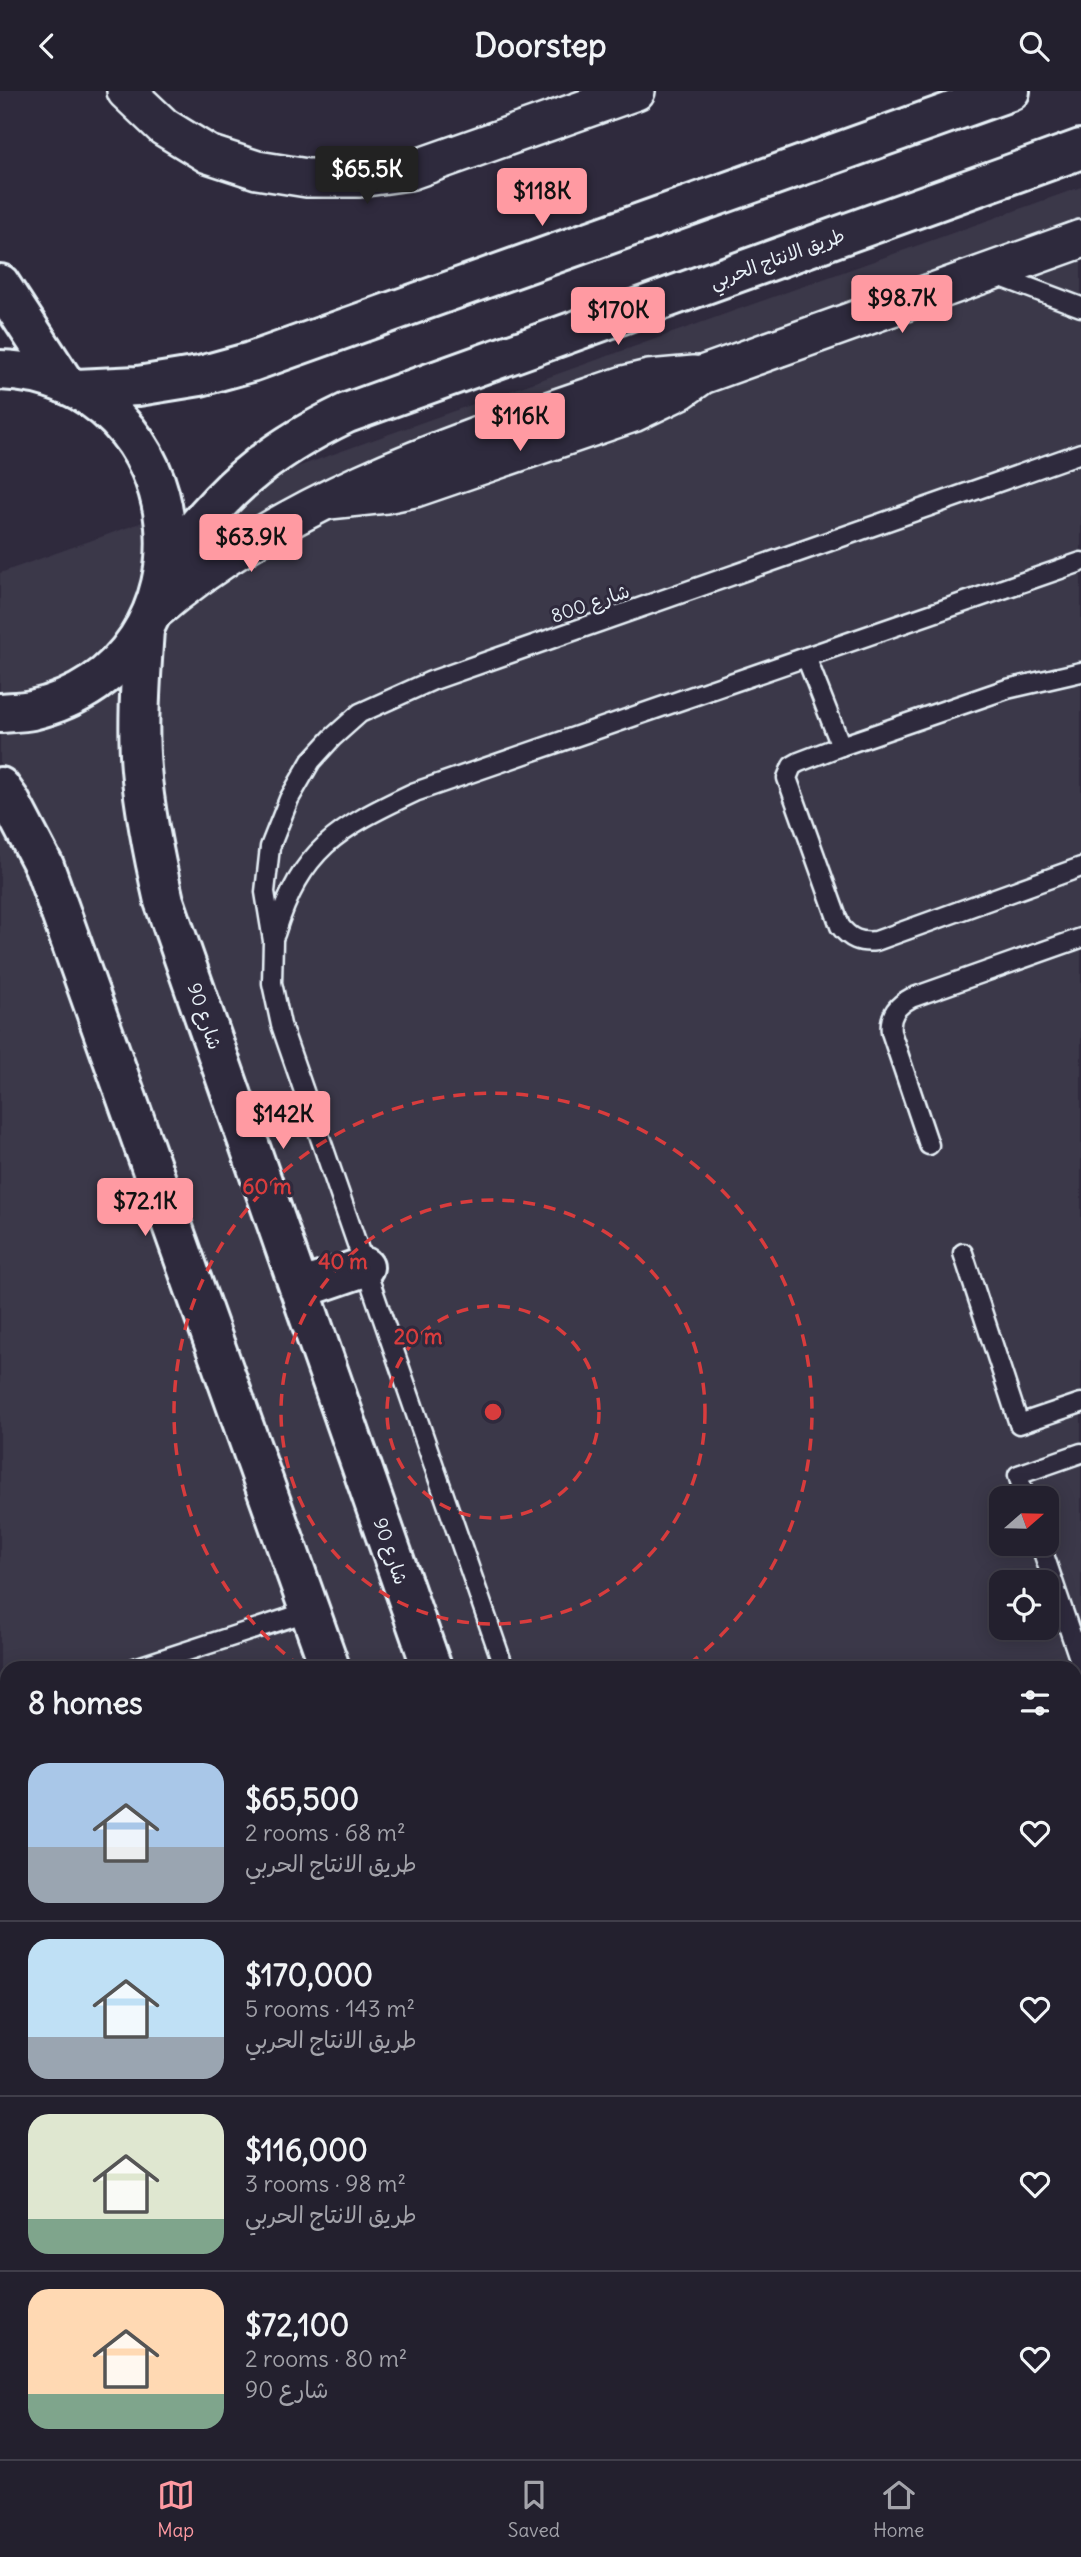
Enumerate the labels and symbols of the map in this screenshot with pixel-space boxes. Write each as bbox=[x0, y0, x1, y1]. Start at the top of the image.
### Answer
pin: $65.5K bbox=[310, 146, 424, 206]
pin: $118K bbox=[493, 169, 591, 228]
street label: طريق الانتاج الحربي bbox=[706, 222, 849, 298]
pin: $98.7K bbox=[845, 275, 959, 335]
pin: $170K bbox=[569, 287, 667, 347]
pin: $116K bbox=[471, 393, 569, 453]
pin: $63.9K bbox=[194, 515, 308, 574]
street label: شارع 800 bbox=[548, 578, 633, 630]
street label: شارع 90 bbox=[181, 979, 228, 1053]
pin: $142K bbox=[234, 1091, 332, 1151]
text: 60 m bbox=[242, 1173, 292, 1200]
pin: $72.1K bbox=[88, 1179, 202, 1238]
text: 40 m bbox=[318, 1248, 368, 1275]
text: 20 m bbox=[394, 1323, 443, 1350]
centre of rings bbox=[481, 1400, 505, 1424]
north arrow bbox=[989, 1486, 1059, 1556]
street label: شارع 90 bbox=[367, 1514, 414, 1588]

